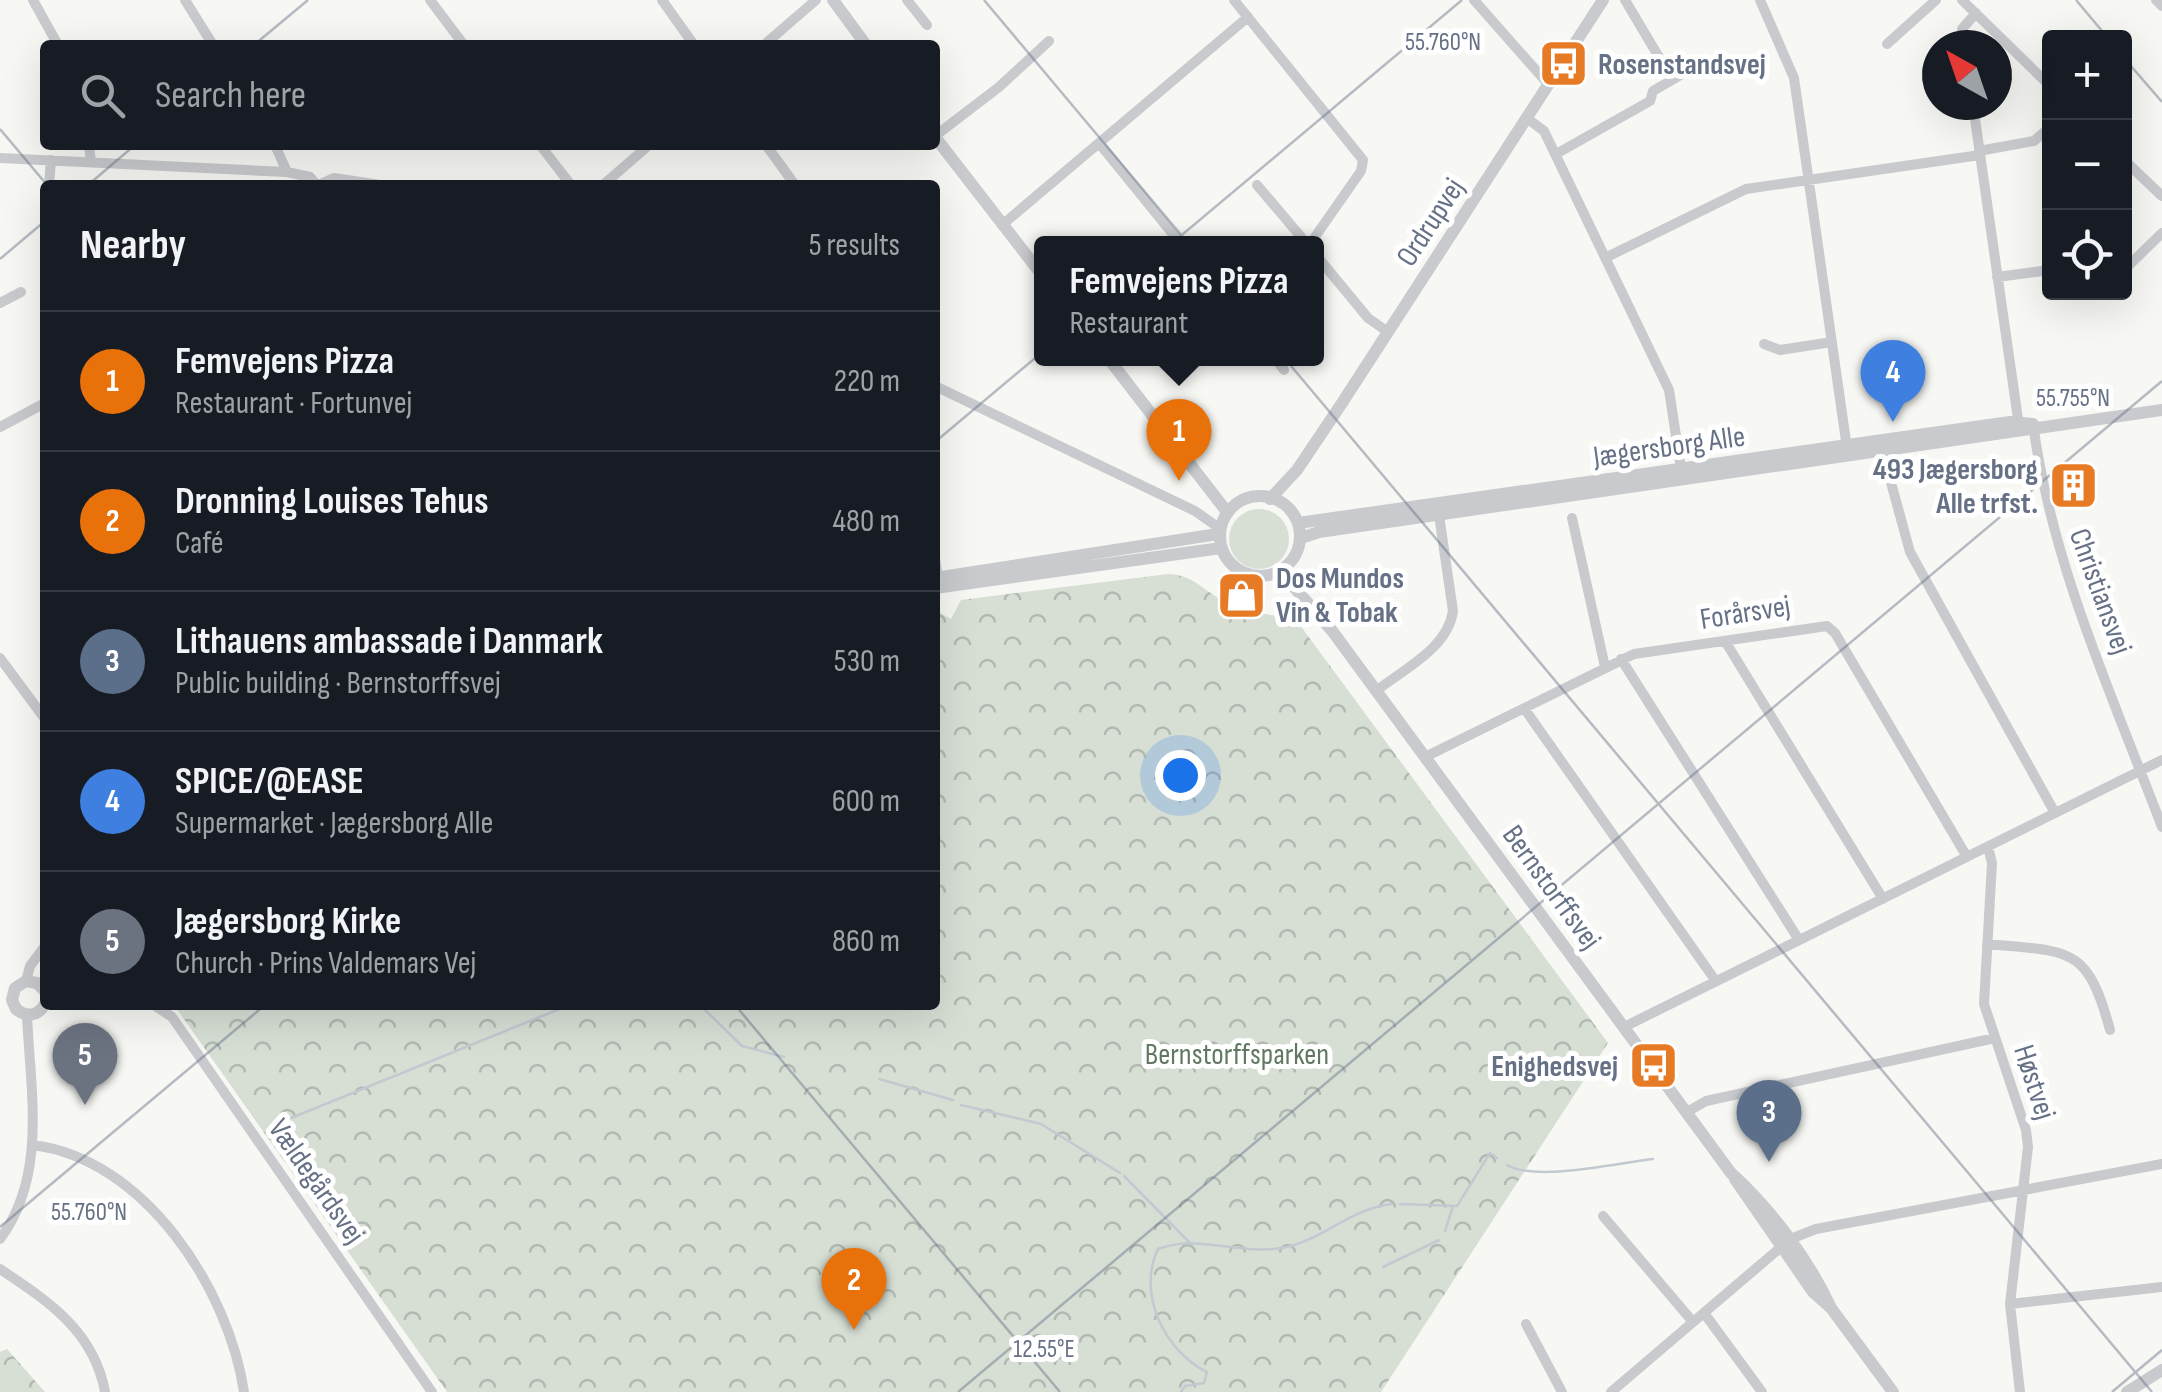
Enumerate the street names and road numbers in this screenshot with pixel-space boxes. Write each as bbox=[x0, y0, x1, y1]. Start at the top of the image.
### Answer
street label: Ordrupvej bbox=[1389, 172, 1473, 273]
street label: Jægersborg Alle bbox=[1590, 419, 1747, 476]
street label: Christiansvej bbox=[2061, 524, 2139, 659]
street label: Forårsvej bbox=[1698, 588, 1793, 638]
street label: Bernstorffsvej bbox=[1494, 818, 1608, 957]
street label: Høstvej bbox=[2005, 1040, 2063, 1124]
street label: Vældegårdsvej bbox=[260, 1112, 372, 1251]

